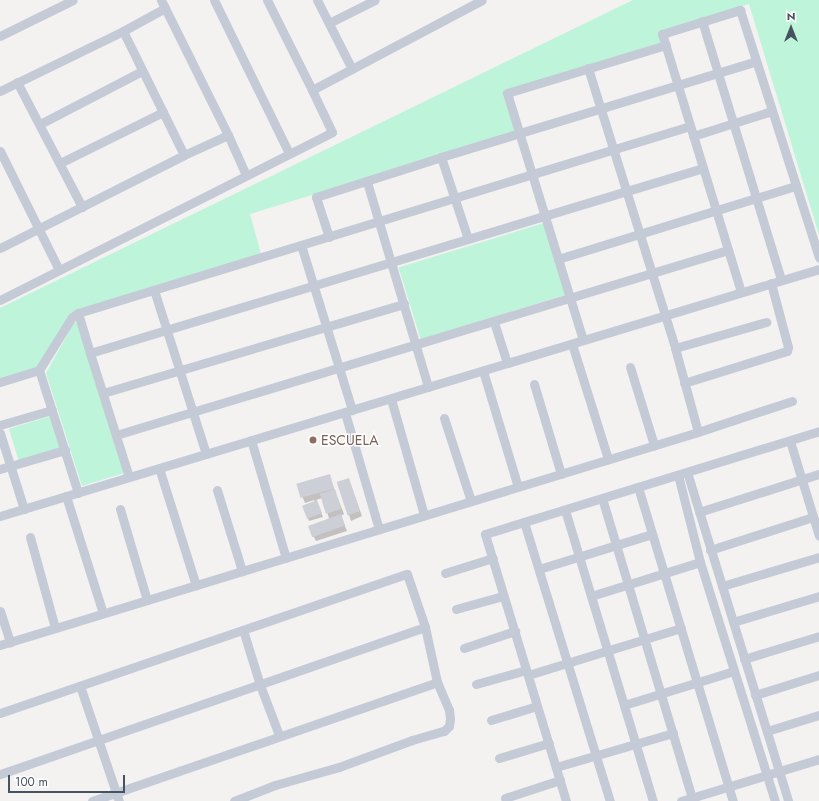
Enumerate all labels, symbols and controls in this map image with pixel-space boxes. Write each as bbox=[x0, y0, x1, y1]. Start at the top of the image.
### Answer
north arrow bbox=[771, 8, 811, 48]
text: N bbox=[787, 8, 795, 24]
place label: ESCUELA bbox=[321, 432, 378, 448]
marker: ESCUELA bbox=[308, 435, 318, 445]
scale bar bbox=[10, 767, 127, 793]
text: 100 m bbox=[15, 773, 48, 791]

